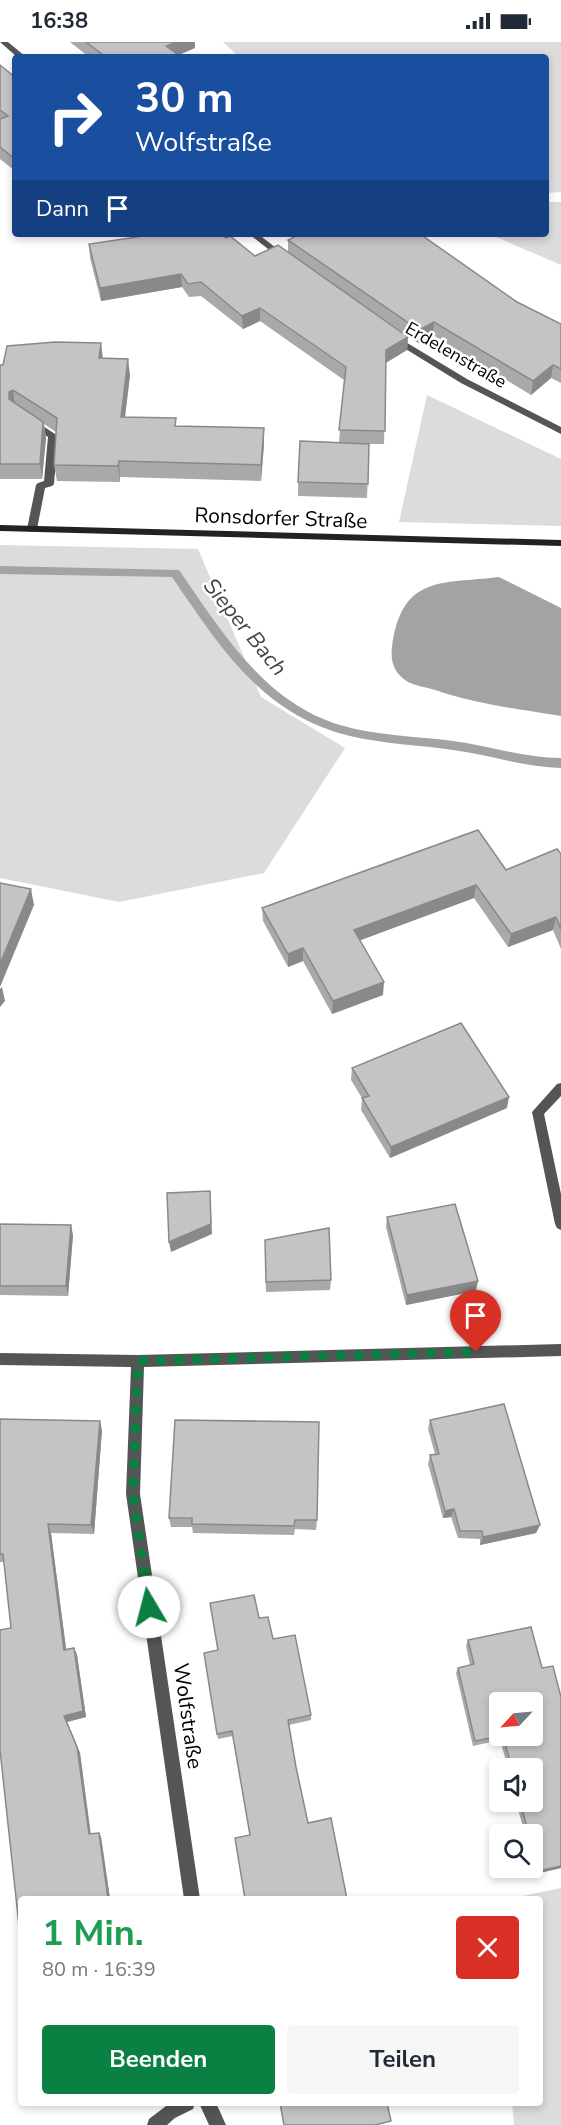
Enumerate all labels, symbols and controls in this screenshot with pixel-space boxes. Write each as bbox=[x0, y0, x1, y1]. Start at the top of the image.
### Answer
text: 16:38 bbox=[30, 6, 88, 36]
text: 30 m bbox=[135, 70, 234, 127]
icon: right bbox=[36, 78, 114, 156]
text: Wolfstraße bbox=[135, 124, 272, 161]
icon: arrive bbox=[101, 192, 134, 225]
text: Dann bbox=[36, 194, 89, 224]
street label: Erdelenstraße bbox=[401, 316, 511, 394]
street label: Ronsdorfer Straße bbox=[194, 501, 368, 535]
water label: Sieper Bach bbox=[196, 572, 294, 682]
pin bbox=[450, 1290, 501, 1352]
icon: arrive bbox=[459, 1299, 492, 1332]
position arrow bbox=[117, 1575, 181, 1639]
street label: Wolfstraße bbox=[167, 1661, 209, 1771]
north arrow bbox=[489, 1692, 543, 1746]
map controls bbox=[489, 1692, 543, 1878]
button: sound bbox=[489, 1758, 543, 1812]
button: search bbox=[489, 1824, 543, 1878]
text: 1 Min. bbox=[42, 1909, 144, 1958]
button: close bbox=[456, 1916, 519, 1979]
text: 80 m · 16:39 bbox=[42, 1956, 156, 1983]
button: Beenden bbox=[42, 2025, 275, 2094]
button: Teilen bbox=[287, 2025, 519, 2094]

